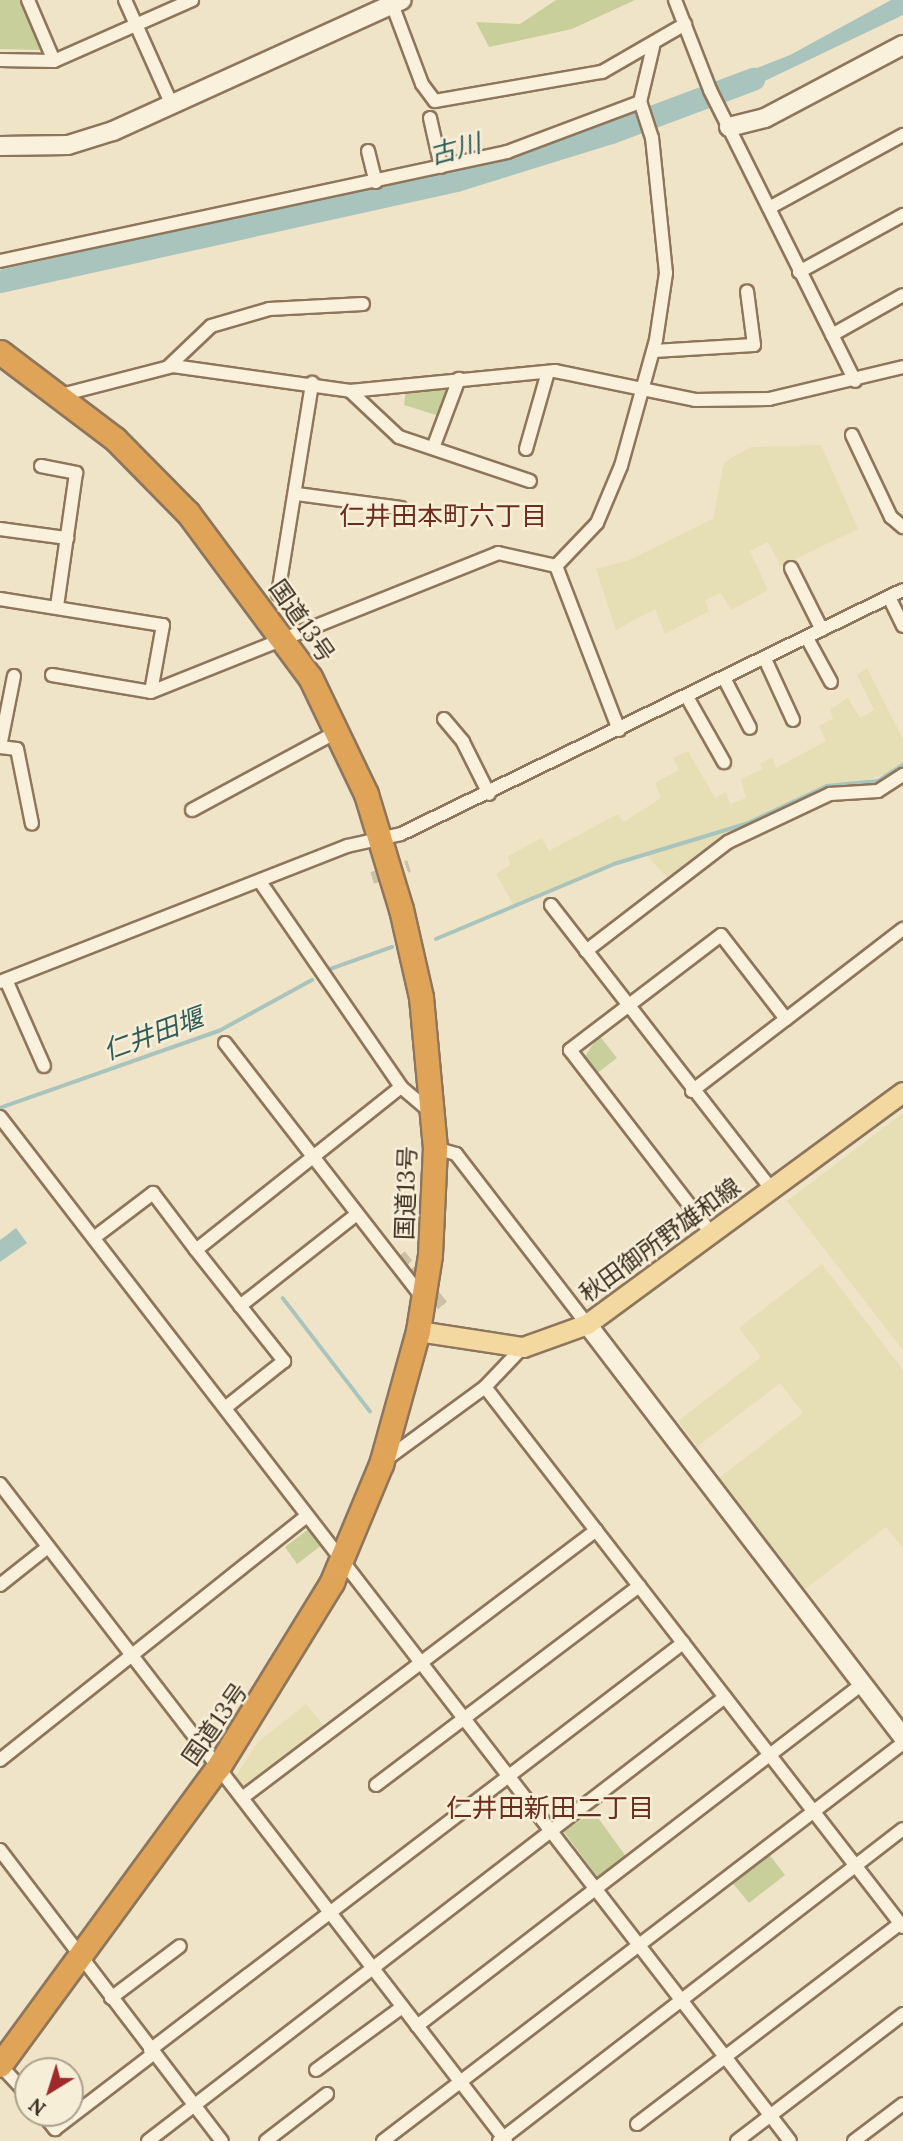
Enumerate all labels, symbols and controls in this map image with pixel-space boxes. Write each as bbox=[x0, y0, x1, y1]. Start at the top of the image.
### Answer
water label: 古川 bbox=[426, 127, 484, 171]
district label: 仁井田本町六丁目 bbox=[339, 500, 547, 532]
street label: 国道13号 bbox=[263, 574, 341, 668]
water label: 仁井田堰 bbox=[99, 1002, 207, 1066]
street label: 国道13号 bbox=[390, 1145, 422, 1241]
street label: 秋田御所野雄和線 bbox=[574, 1172, 746, 1308]
street label: 国道13号 bbox=[176, 1677, 254, 1771]
district label: 仁井田新田二丁目 bbox=[446, 1792, 654, 1824]
north arrow bbox=[14, 2057, 84, 2127]
text: N bbox=[24, 2093, 50, 2121]

